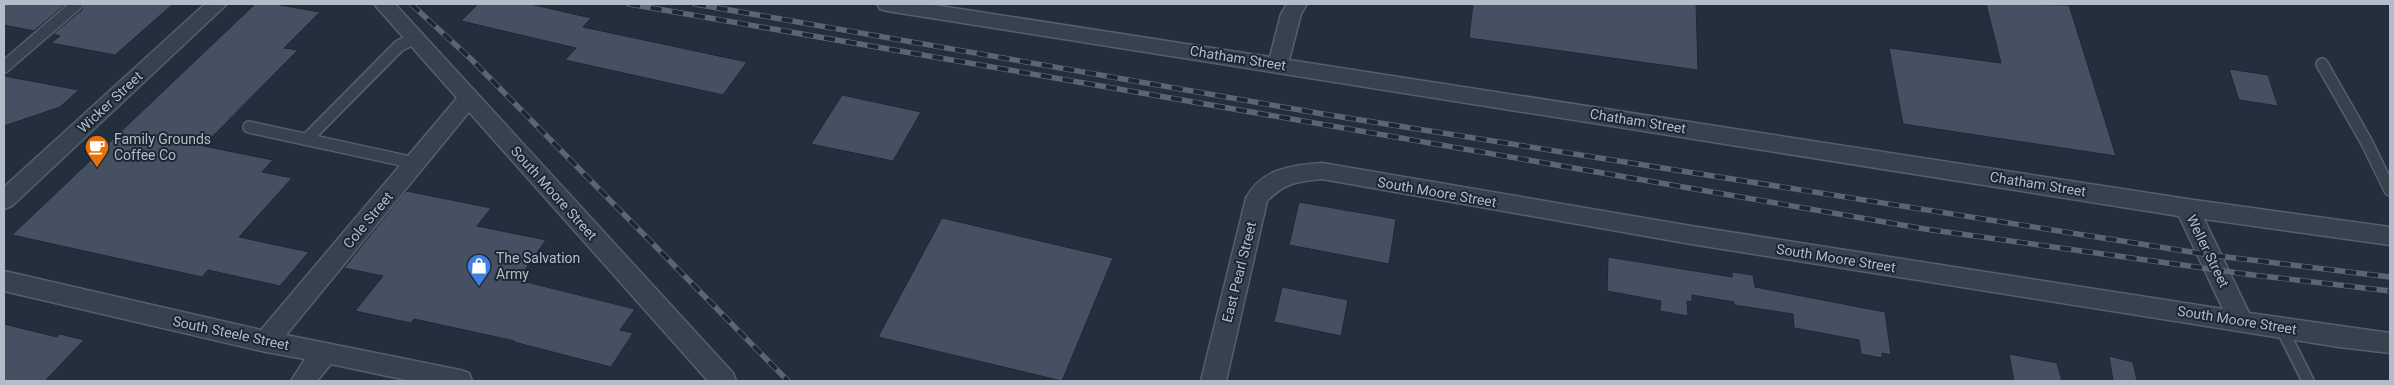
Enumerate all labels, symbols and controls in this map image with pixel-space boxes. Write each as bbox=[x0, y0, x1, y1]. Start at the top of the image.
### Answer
street label: Chatham Street bbox=[1189, 43, 1288, 74]
street label: Wicker Street bbox=[74, 68, 146, 136]
street label: Chatham Street bbox=[1589, 106, 1688, 137]
place label: Family Grounds Coffee Co bbox=[114, 131, 211, 163]
cafe icon: Family Grounds Coffee Co bbox=[84, 134, 110, 168]
street label: South Moore Street bbox=[508, 143, 601, 243]
street label: Chatham Street bbox=[1989, 169, 2088, 200]
street label: South Moore Street bbox=[1376, 174, 1498, 210]
street label: Cole Street bbox=[340, 188, 396, 251]
street label: Weller Street bbox=[2183, 212, 2233, 290]
street label: East Pearl Street bbox=[1219, 220, 1259, 324]
street label: South Moore Street bbox=[1775, 241, 1897, 275]
place label: The Salvation Army bbox=[496, 250, 580, 282]
shop icon: The Salvation Army bbox=[466, 253, 492, 287]
street label: South Moore Street bbox=[2176, 303, 2298, 337]
street label: South Steele Street bbox=[171, 313, 291, 353]

